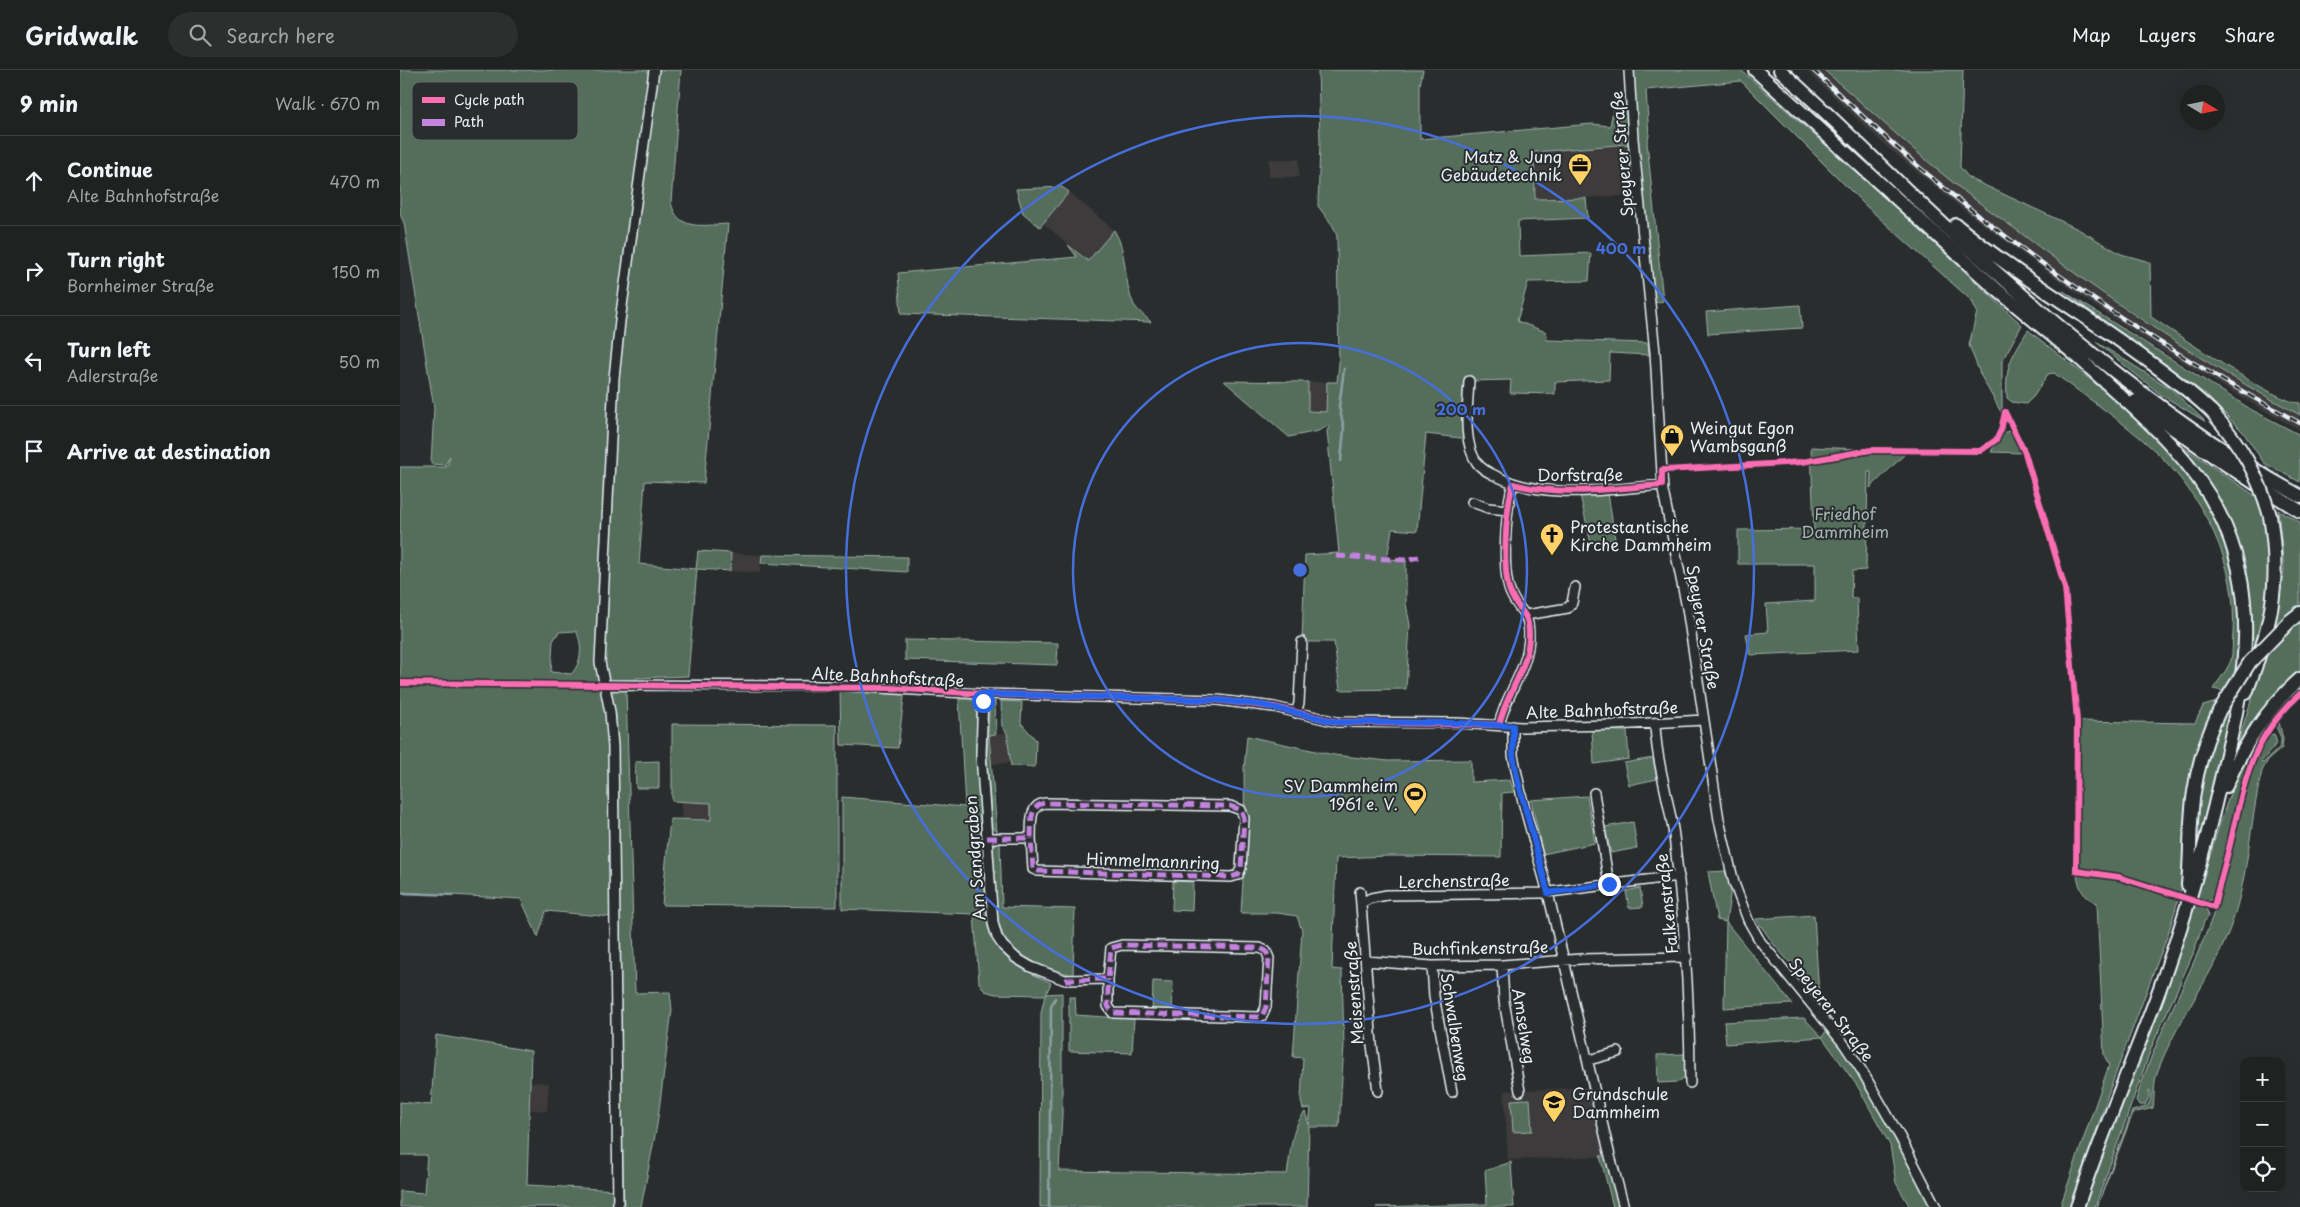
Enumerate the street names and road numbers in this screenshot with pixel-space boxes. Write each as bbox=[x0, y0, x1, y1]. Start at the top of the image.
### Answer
street label: Speyerer Straße bbox=[1604, 90, 1638, 218]
street label: Dorfstraße bbox=[1537, 462, 1623, 486]
street label: Speyerer Straße bbox=[1681, 563, 1727, 691]
street label: Alte Bahnhofstraße bbox=[811, 660, 965, 692]
street label: Alte Bahnhofstraße bbox=[1525, 694, 1679, 724]
street label: Am Sandgraben bbox=[958, 795, 990, 921]
street label: Himmelmannring bbox=[1086, 846, 1220, 874]
street label: Falkenstraße bbox=[1649, 853, 1683, 955]
street label: Lerchenstraße bbox=[1398, 867, 1510, 893]
street label: Buchfinkenstraße bbox=[1412, 934, 1548, 960]
street label: Meisenstraße bbox=[1337, 940, 1369, 1046]
street label: Speyerer Straße bbox=[1784, 952, 1880, 1066]
street label: Schwalbenweg bbox=[1436, 971, 1476, 1083]
street label: Amselweg bbox=[1507, 986, 1543, 1066]

